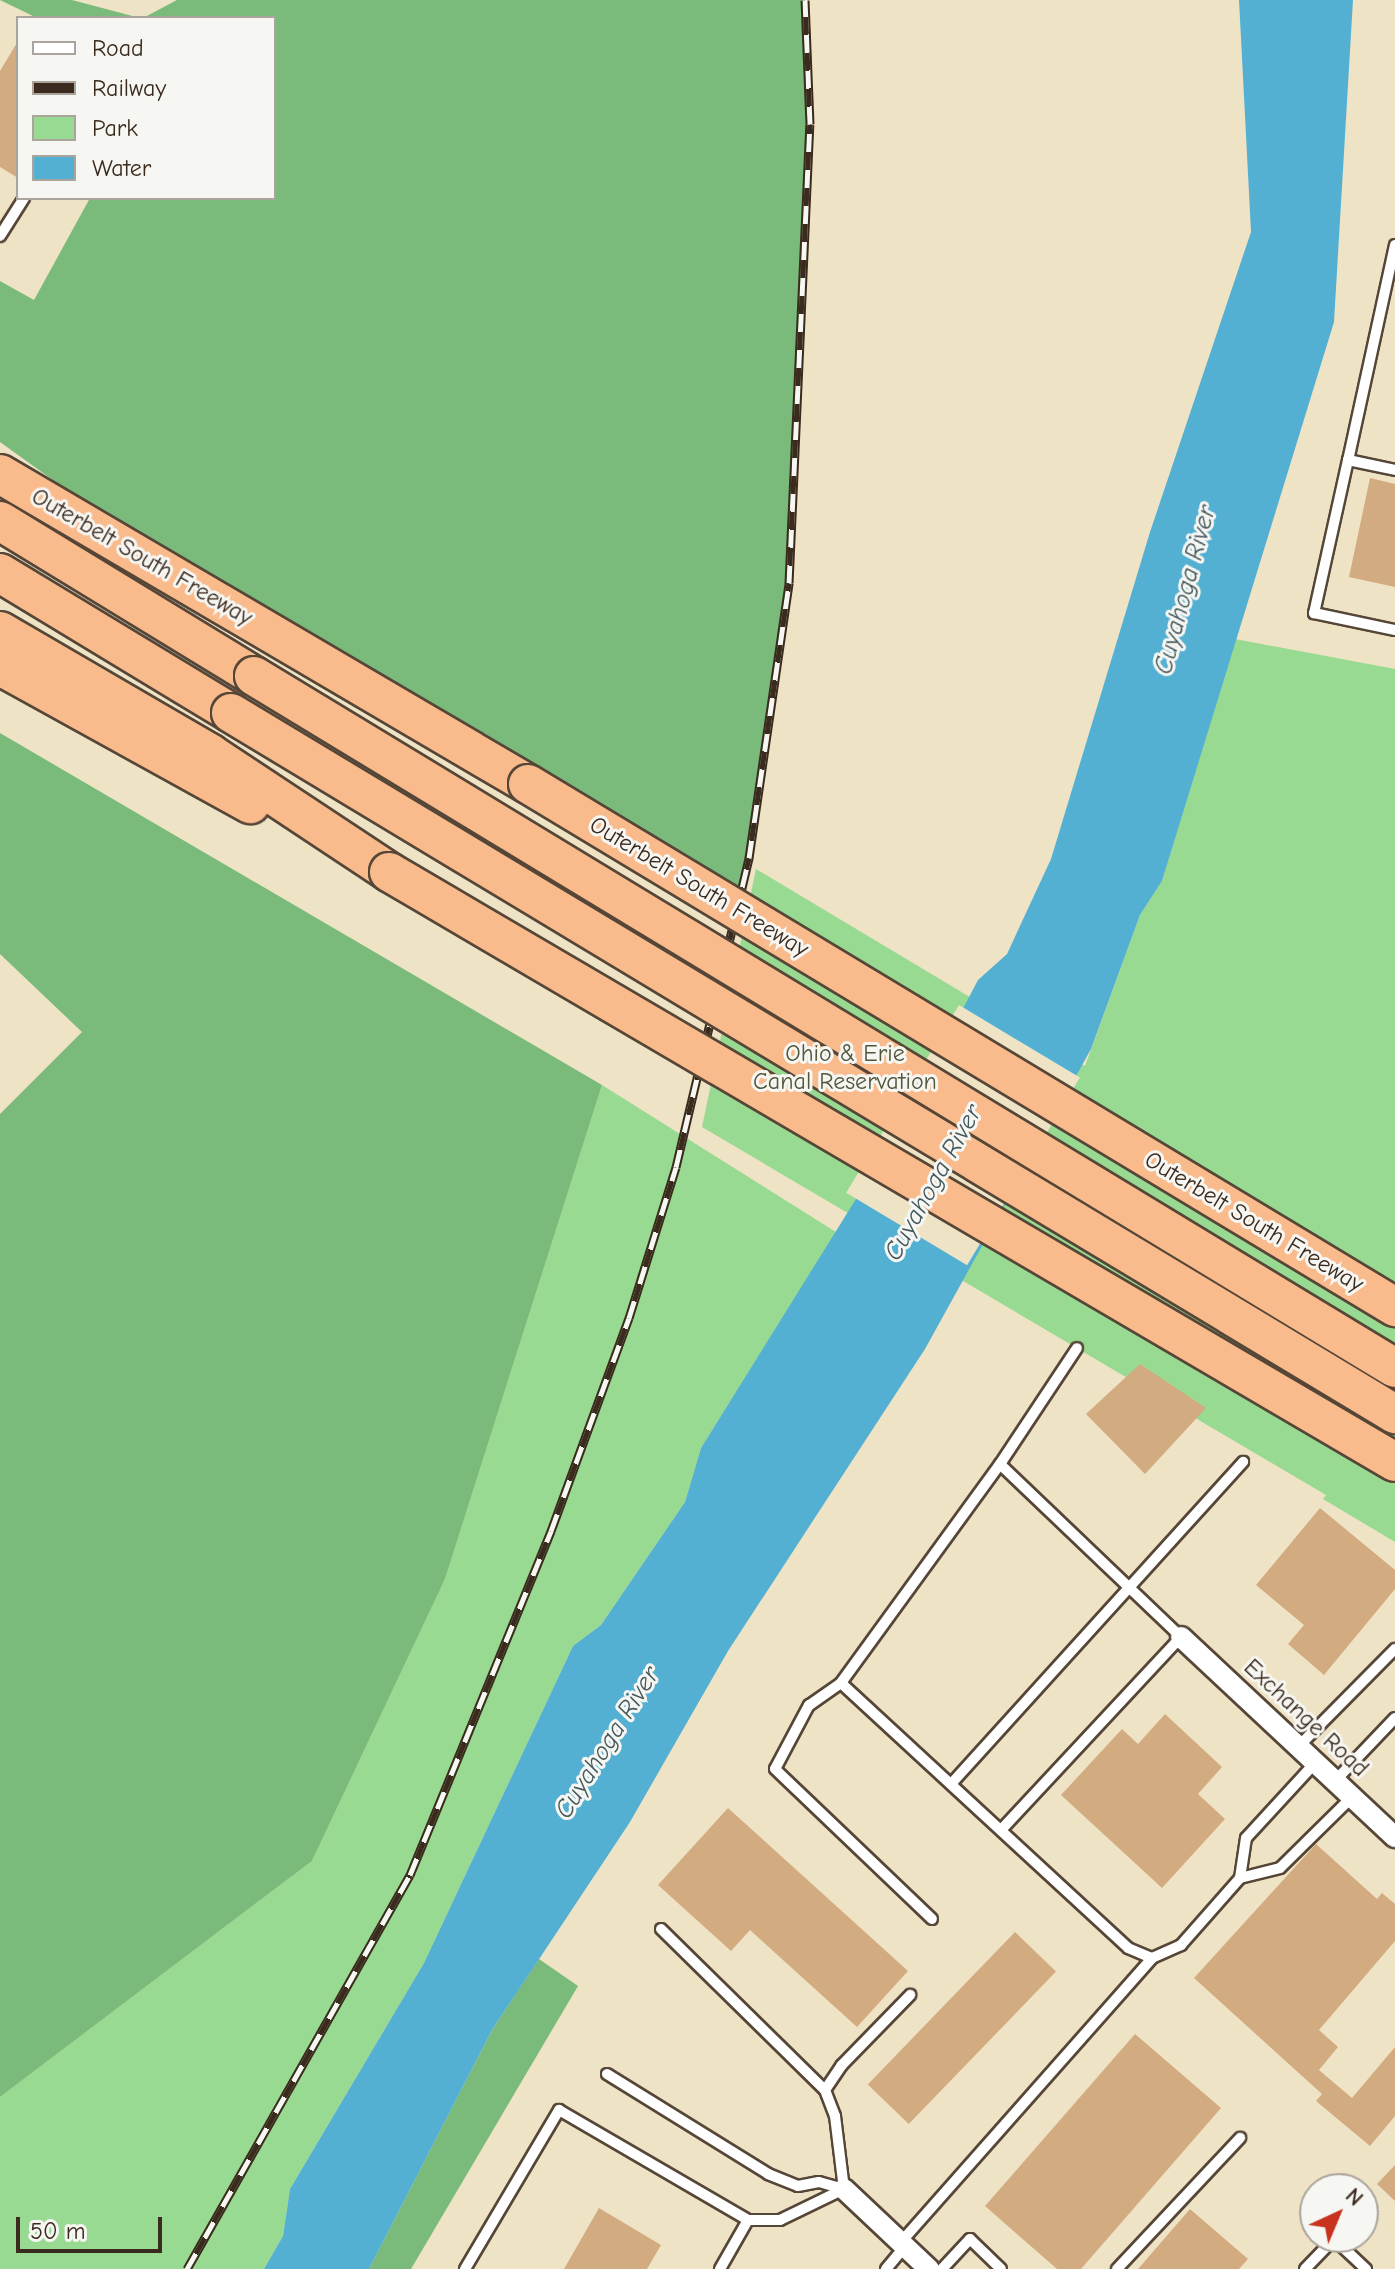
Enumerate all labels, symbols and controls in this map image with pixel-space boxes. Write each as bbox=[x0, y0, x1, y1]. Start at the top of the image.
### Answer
legend bbox=[16, 16, 276, 200]
text: Road bbox=[92, 34, 144, 62]
text: Railway bbox=[92, 74, 166, 102]
text: Park bbox=[92, 114, 138, 142]
text: Water bbox=[92, 154, 151, 182]
street label: Outerbelt South Freeway bbox=[26, 482, 258, 632]
water label: Cuyahoga River bbox=[1148, 502, 1224, 678]
street label: Outerbelt South Freeway bbox=[584, 810, 814, 964]
park label: Ohio & Erie Canal Reservation bbox=[753, 1040, 937, 1096]
water label: Cuyahoga River bbox=[878, 1100, 990, 1266]
street label: Outerbelt South Freeway bbox=[1139, 1145, 1369, 1299]
street label: Exchange Road bbox=[1238, 1653, 1374, 1783]
water label: Cuyahoga River bbox=[549, 1661, 667, 1825]
north arrow bbox=[1299, 2173, 1379, 2253]
text: N bbox=[1340, 2183, 1368, 2212]
scale bar bbox=[20, 2201, 166, 2251]
text: 50 m bbox=[30, 2217, 86, 2245]

